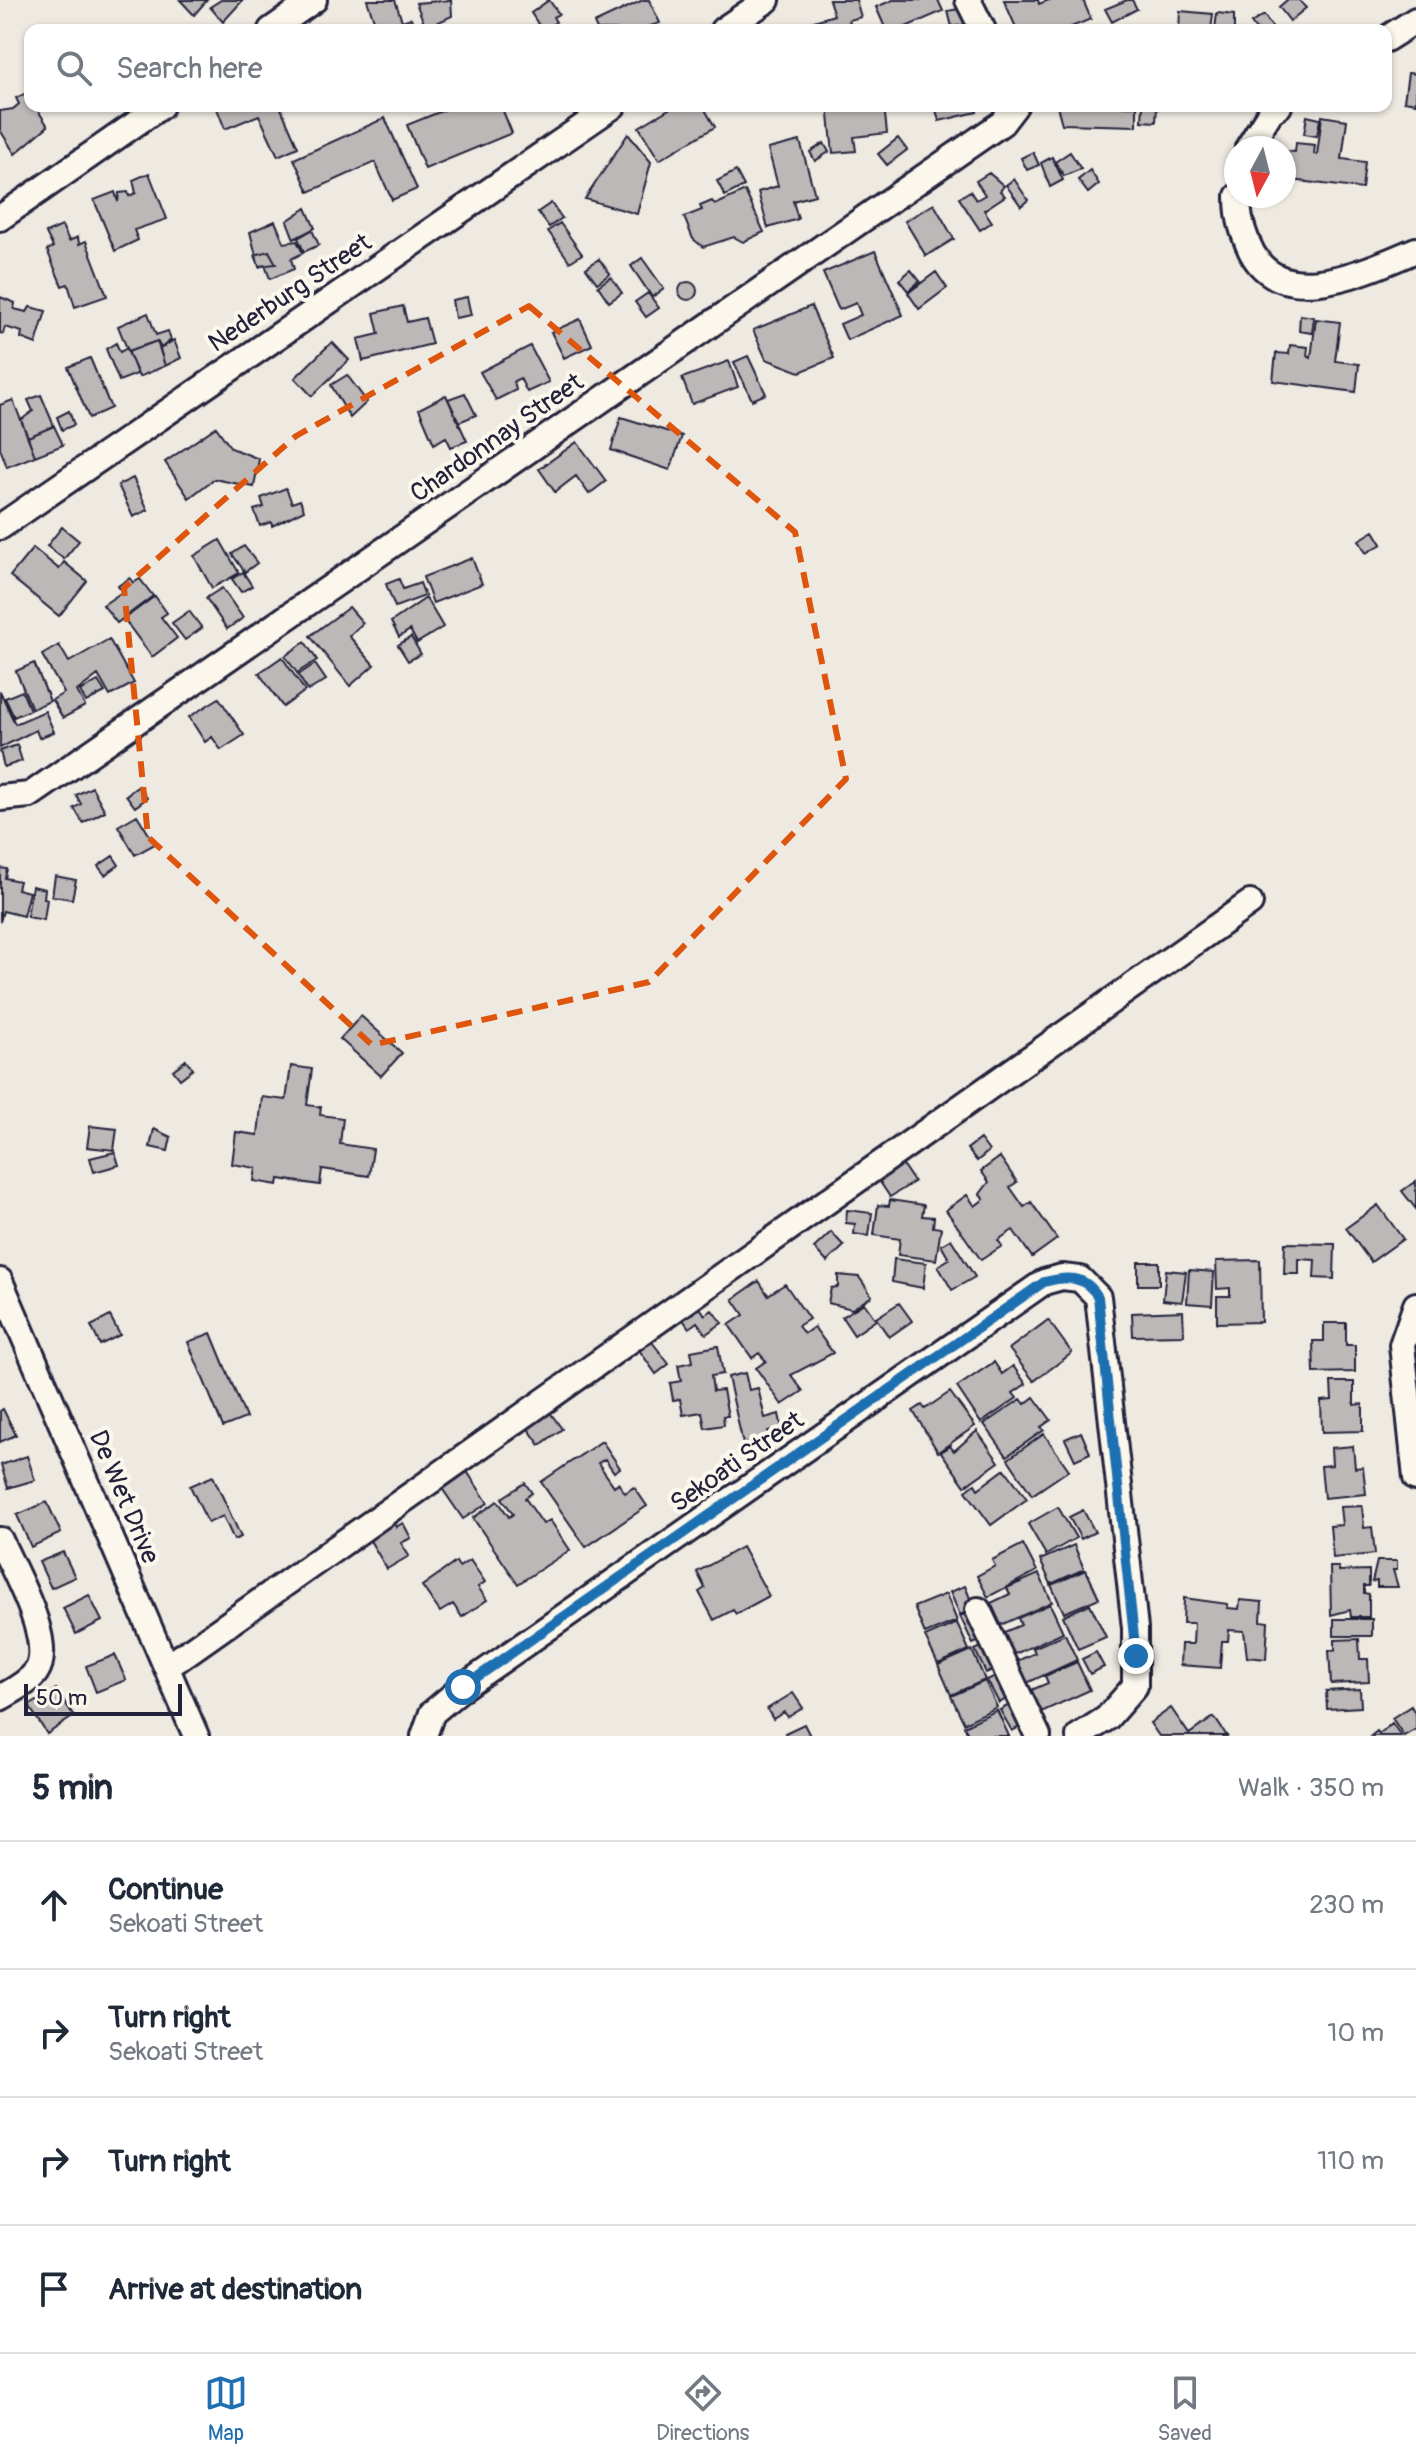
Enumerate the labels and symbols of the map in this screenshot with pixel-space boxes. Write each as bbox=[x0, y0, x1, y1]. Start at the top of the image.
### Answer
north arrow bbox=[1224, 136, 1296, 208]
street label: Nederburg Street bbox=[202, 226, 378, 359]
street label: Chardonnay Street bbox=[404, 366, 590, 510]
street label: Sekoati Street bbox=[664, 1404, 810, 1520]
street label: De Wet Drive bbox=[82, 1426, 166, 1569]
route end bbox=[1118, 1638, 1154, 1674]
route start bbox=[445, 1669, 481, 1705]
scale bar bbox=[24, 1680, 182, 1716]

